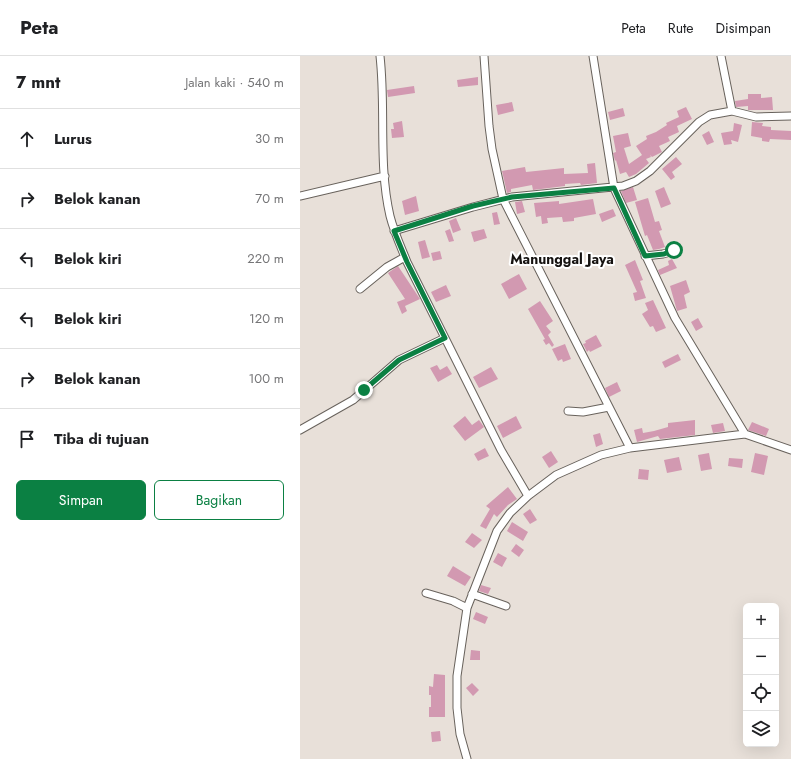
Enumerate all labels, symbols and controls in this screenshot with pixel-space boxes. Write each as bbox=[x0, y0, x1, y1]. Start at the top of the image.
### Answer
text: Peta bbox=[20, 14, 58, 41]
text: Peta bbox=[621, 18, 646, 38]
text: Rute bbox=[668, 18, 694, 38]
text: Disimpan bbox=[716, 18, 771, 38]
text: 7 mnt bbox=[16, 70, 60, 94]
text: Jalan kaki · 540 m bbox=[185, 73, 284, 92]
icon: ahead bbox=[16, 128, 38, 150]
text: Lurus bbox=[54, 128, 92, 150]
text: 30 m bbox=[255, 129, 284, 148]
icon: right bbox=[16, 188, 38, 210]
text: Belok kanan bbox=[54, 188, 141, 210]
text: 70 m bbox=[255, 189, 284, 208]
route start bbox=[665, 241, 683, 259]
icon: left bbox=[16, 248, 38, 270]
text: Belok kiri bbox=[54, 248, 122, 270]
text: 220 m bbox=[247, 249, 284, 268]
district label: Manunggal Jaya bbox=[510, 249, 614, 269]
icon: left bbox=[16, 308, 38, 330]
text: Belok kiri bbox=[54, 308, 122, 330]
text: 120 m bbox=[249, 309, 284, 328]
icon: right bbox=[16, 368, 38, 390]
text: Belok kanan bbox=[54, 368, 141, 390]
text: 100 m bbox=[249, 369, 284, 388]
route end bbox=[355, 381, 373, 399]
icon: arrive bbox=[16, 428, 38, 450]
text: Tiba di tujuan bbox=[54, 428, 149, 450]
button: Simpan bbox=[16, 480, 146, 520]
button: Bagikan bbox=[154, 480, 284, 520]
map controls bbox=[743, 603, 779, 747]
button: + bbox=[743, 603, 779, 639]
button: − bbox=[743, 639, 779, 675]
button: locate bbox=[743, 675, 779, 711]
button: layers bbox=[743, 711, 779, 747]

